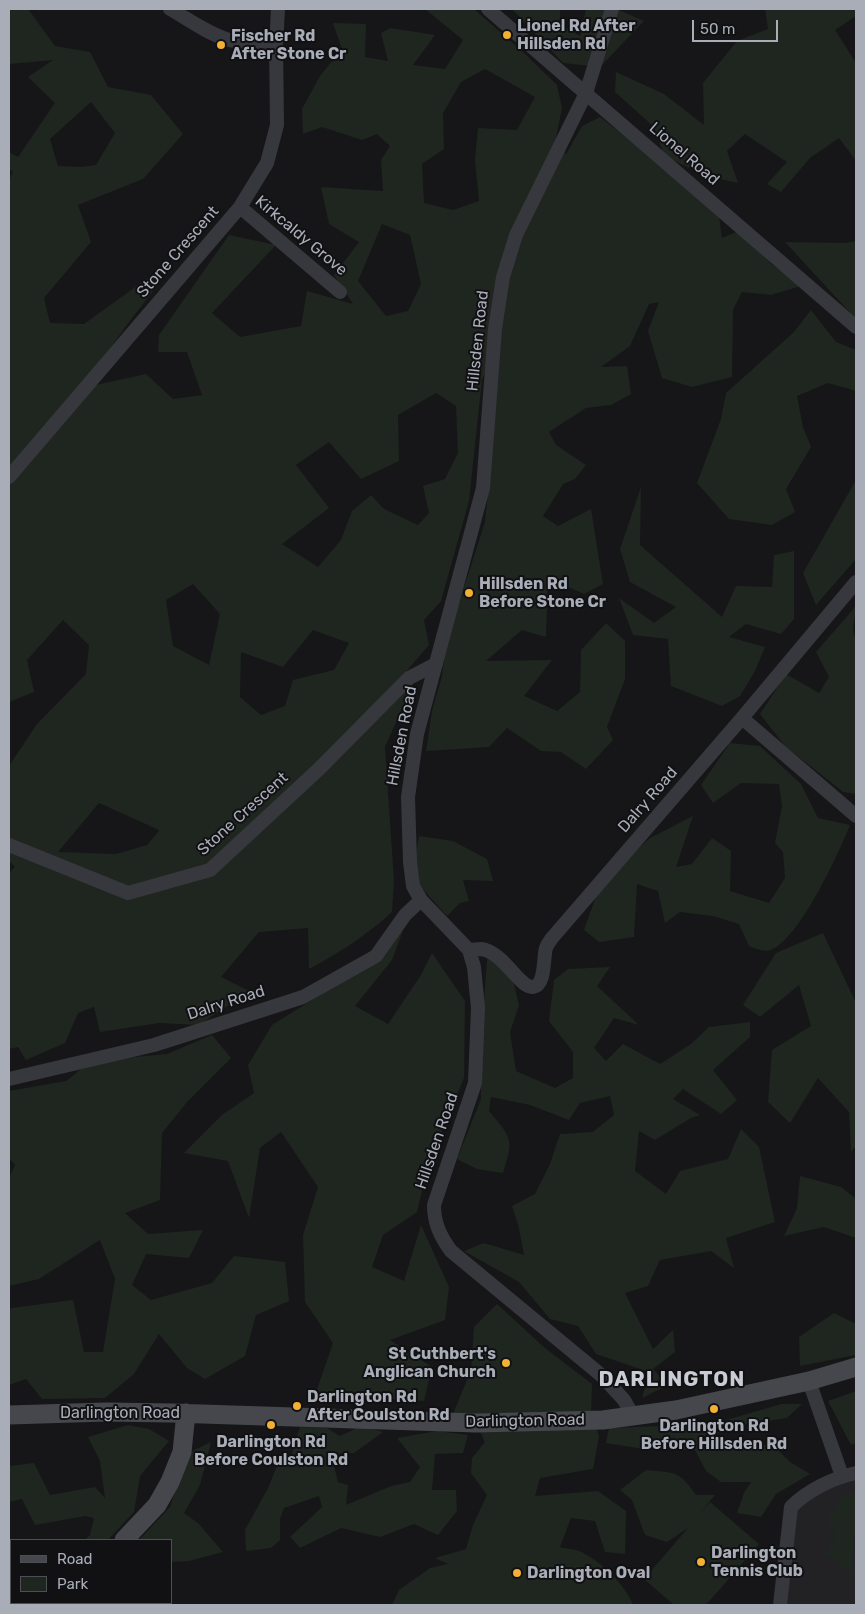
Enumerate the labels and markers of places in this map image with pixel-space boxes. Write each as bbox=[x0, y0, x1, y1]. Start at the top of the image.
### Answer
place label: Lionel Rd After Hillsden Rd bbox=[517, 16, 636, 54]
place label: Fischer Rd After Stone Cr bbox=[231, 26, 346, 64]
marker: Lionel Rd After Hillsden Rd bbox=[501, 29, 513, 41]
marker: Fischer Rd After Stone Cr bbox=[215, 39, 227, 51]
place label: Hillsden Rd Before Stone Cr bbox=[479, 574, 606, 612]
marker: Hillsden Rd Before Stone Cr bbox=[463, 587, 475, 599]
place label: St Cuthbert's Anglican Church bbox=[363, 1344, 496, 1382]
marker: St Cuthbert's Anglican Church bbox=[500, 1357, 512, 1369]
place label: Darlington Rd After Coulston Rd bbox=[307, 1387, 449, 1425]
marker: Darlington Rd After Coulston Rd bbox=[291, 1400, 303, 1412]
marker: Darlington Rd Before Hillsden Rd bbox=[708, 1403, 720, 1415]
place label: Darlington Rd Before Hillsden Rd bbox=[641, 1416, 787, 1454]
marker: Darlington Rd Before Coulston Rd bbox=[265, 1419, 277, 1431]
place label: Darlington Rd Before Coulston Rd bbox=[194, 1432, 348, 1470]
place label: Darlington Tennis Club bbox=[711, 1543, 803, 1581]
marker: Darlington Tennis Club bbox=[695, 1556, 707, 1568]
place label: Darlington Oval bbox=[527, 1563, 650, 1583]
marker: Darlington Oval bbox=[511, 1567, 523, 1579]

